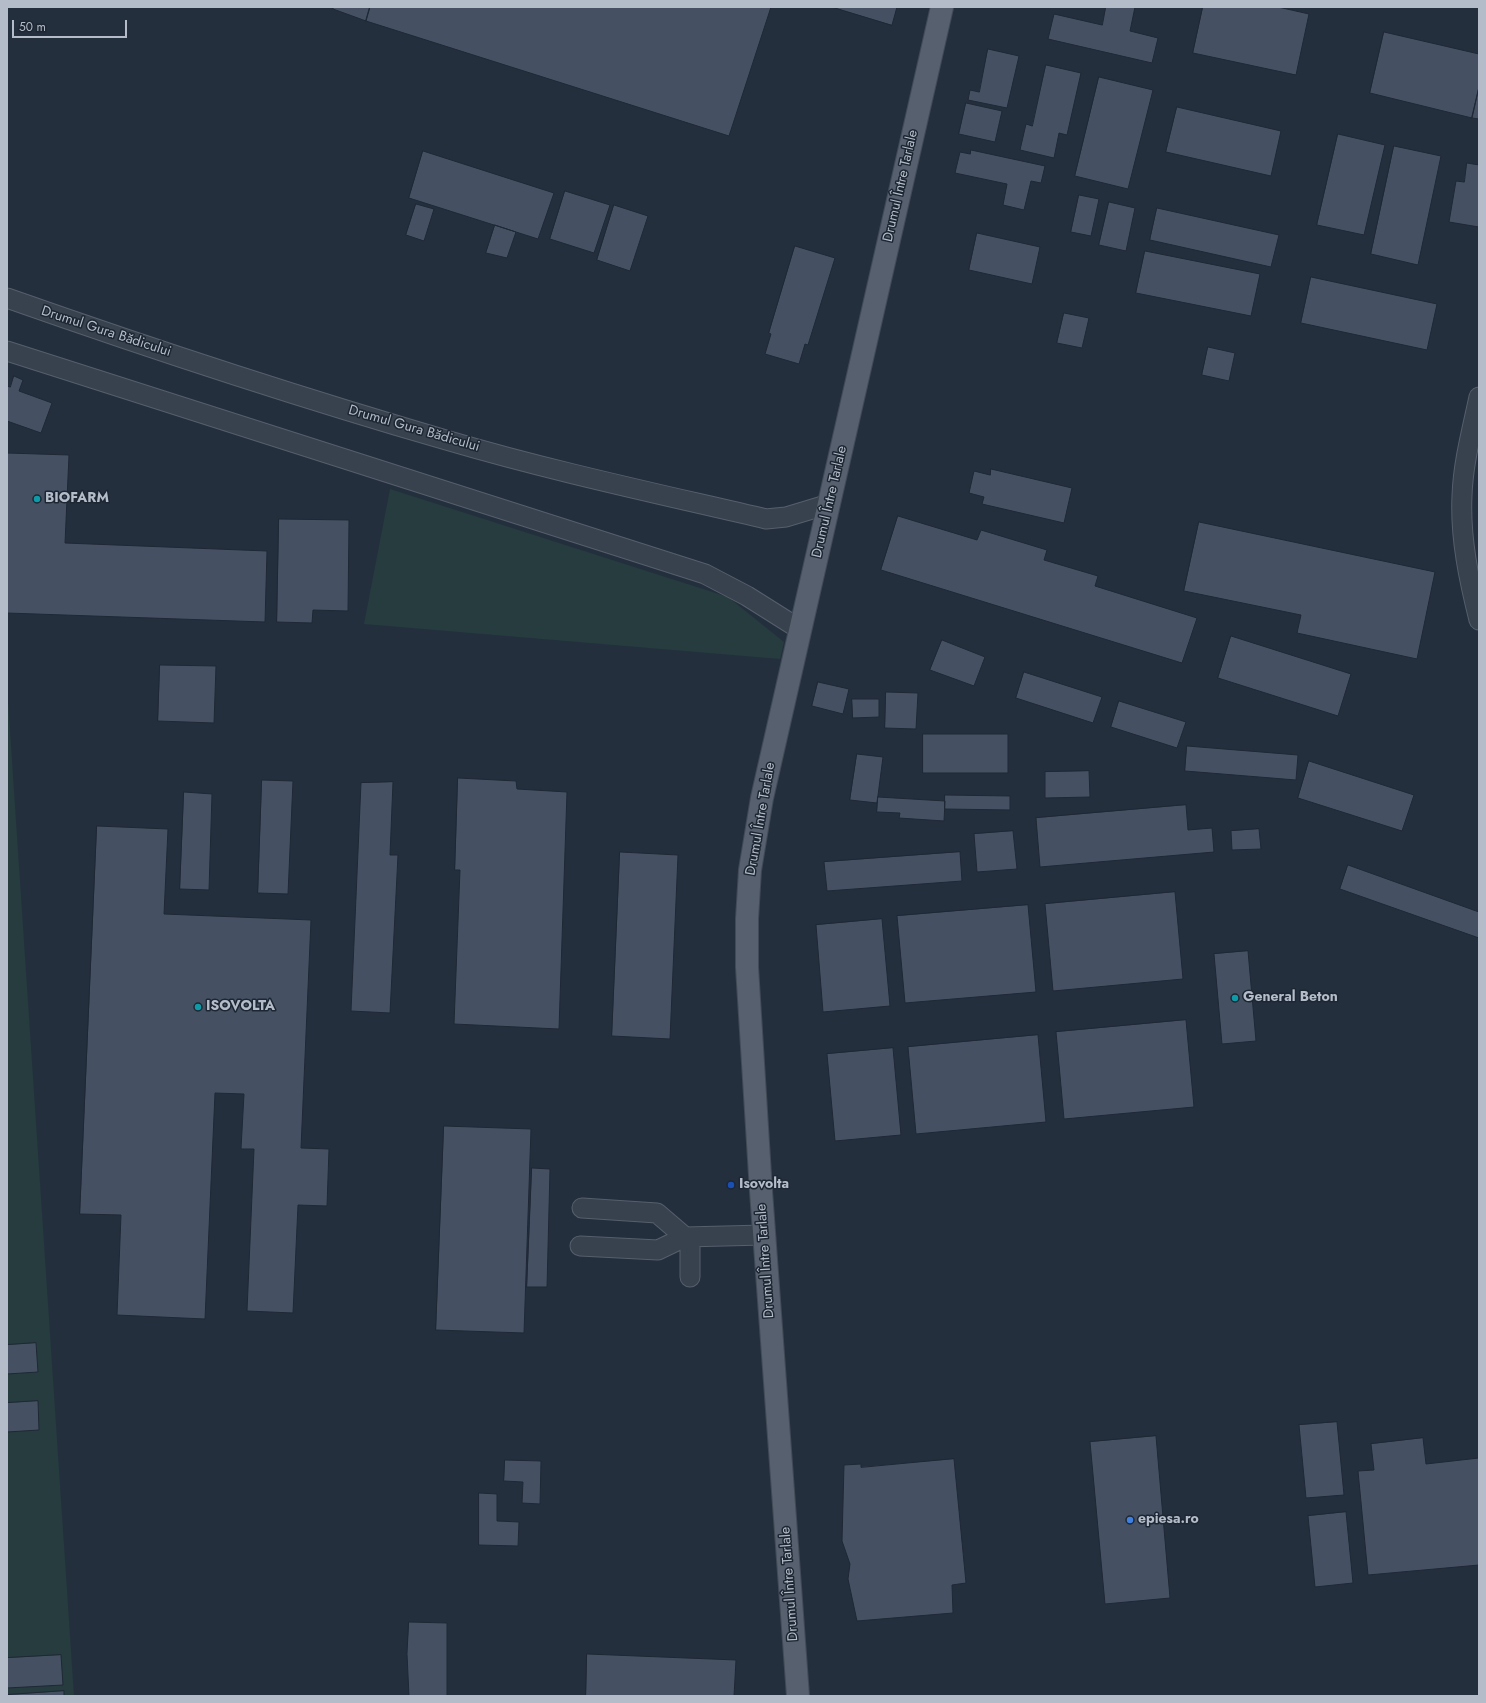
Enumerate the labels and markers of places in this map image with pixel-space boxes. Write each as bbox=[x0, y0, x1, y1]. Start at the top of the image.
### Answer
place label: BIOFARM bbox=[45, 491, 109, 507]
marker: BIOFARM bbox=[32, 494, 42, 504]
place label: General Beton bbox=[1243, 990, 1338, 1006]
marker: General Beton bbox=[1230, 993, 1240, 1003]
place label: ISOVOLTA bbox=[206, 999, 275, 1015]
marker: ISOVOLTA bbox=[193, 1002, 203, 1012]
place label: Isovolta bbox=[739, 1177, 789, 1193]
marker: Isovolta bbox=[726, 1180, 736, 1190]
place label: epiesa.ro bbox=[1138, 1512, 1199, 1528]
marker: epiesa.ro bbox=[1125, 1515, 1135, 1525]

